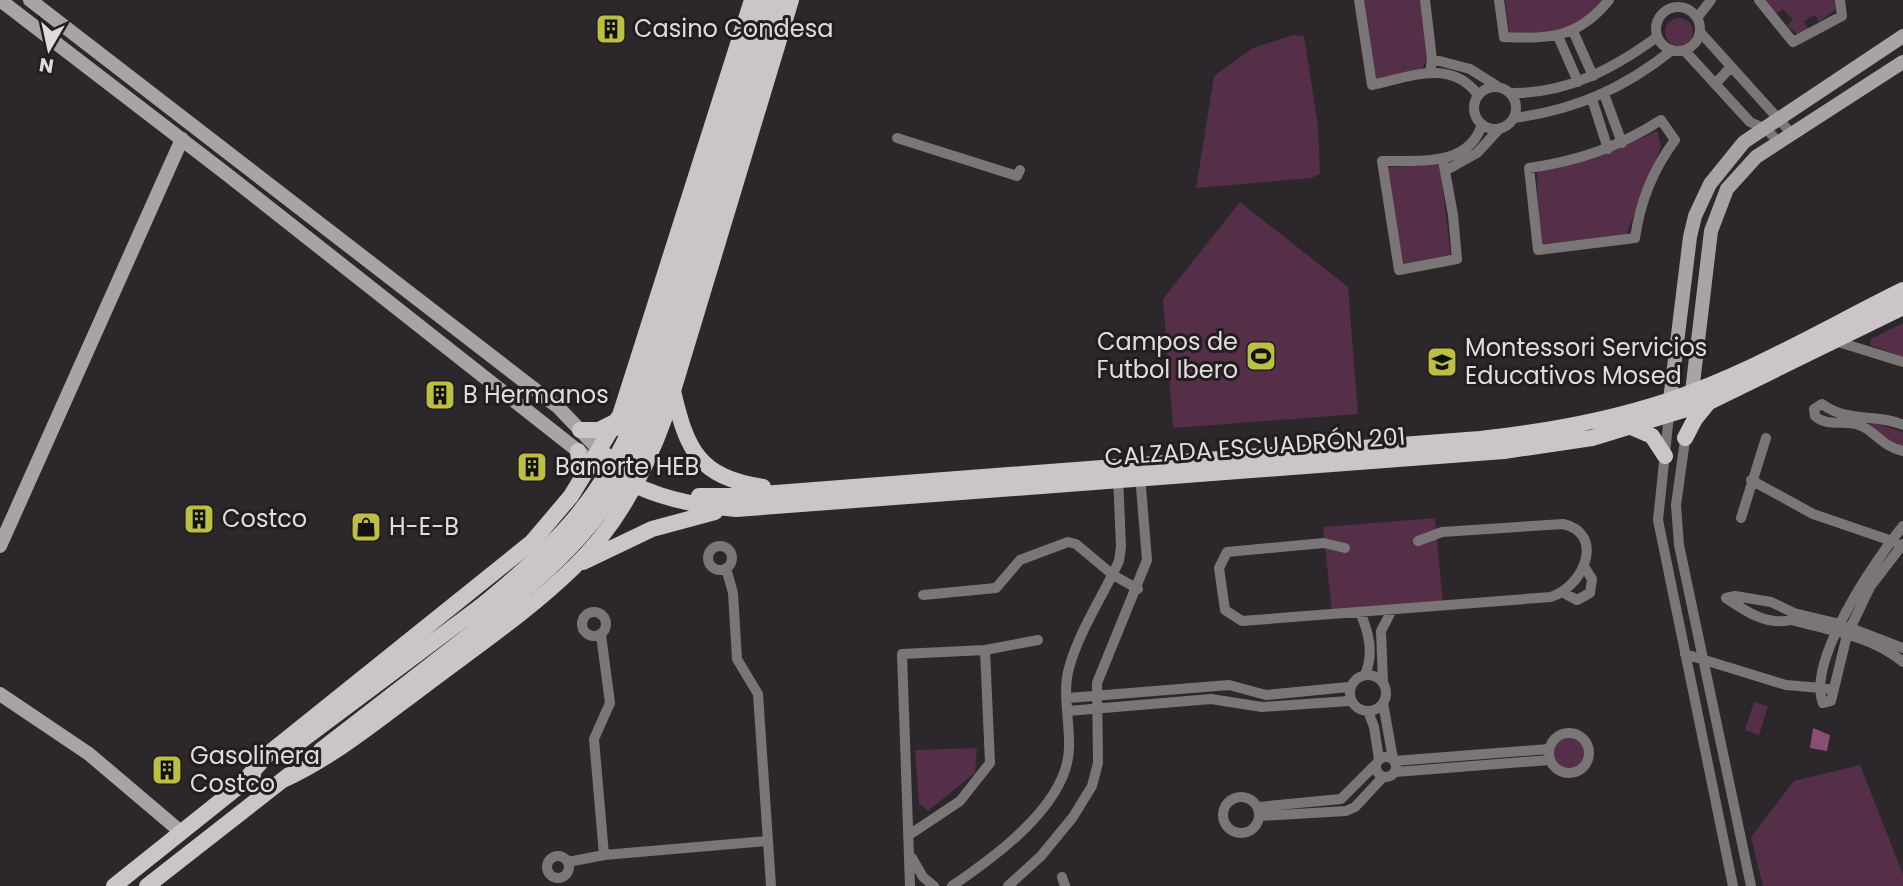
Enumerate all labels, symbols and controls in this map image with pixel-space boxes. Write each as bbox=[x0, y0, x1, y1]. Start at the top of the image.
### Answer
building icon: Casino Condesa bbox=[594, 12, 628, 46]
place label: Casino Condesa bbox=[634, 12, 833, 45]
north arrow bbox=[14, 14, 84, 84]
text: N bbox=[37, 51, 56, 80]
place label: Campos de Futbol Ibero bbox=[1097, 325, 1238, 386]
place label: Montessori Servicios Educativos Mosed bbox=[1465, 331, 1707, 392]
sports icon: Campos de Futbol Ibero bbox=[1244, 339, 1278, 373]
school or university icon: Montessori Servicios Educativos Mosed bbox=[1425, 345, 1459, 379]
building icon: B Hermanos bbox=[423, 378, 457, 412]
place label: B Hermanos bbox=[463, 378, 609, 411]
street label: CALZADA ESCUADRÓN 201 bbox=[1104, 420, 1406, 473]
building icon: Banorte HEB bbox=[515, 450, 549, 484]
place label: Banorte HEB bbox=[555, 450, 699, 483]
building icon: Costco bbox=[182, 502, 216, 536]
place label: Costco bbox=[222, 502, 307, 535]
shop icon: H-E-B bbox=[349, 510, 383, 544]
place label: H-E-B bbox=[389, 510, 459, 543]
place label: Gasolinera Costco bbox=[190, 739, 320, 800]
building icon: Gasolinera Costco bbox=[150, 753, 184, 787]

